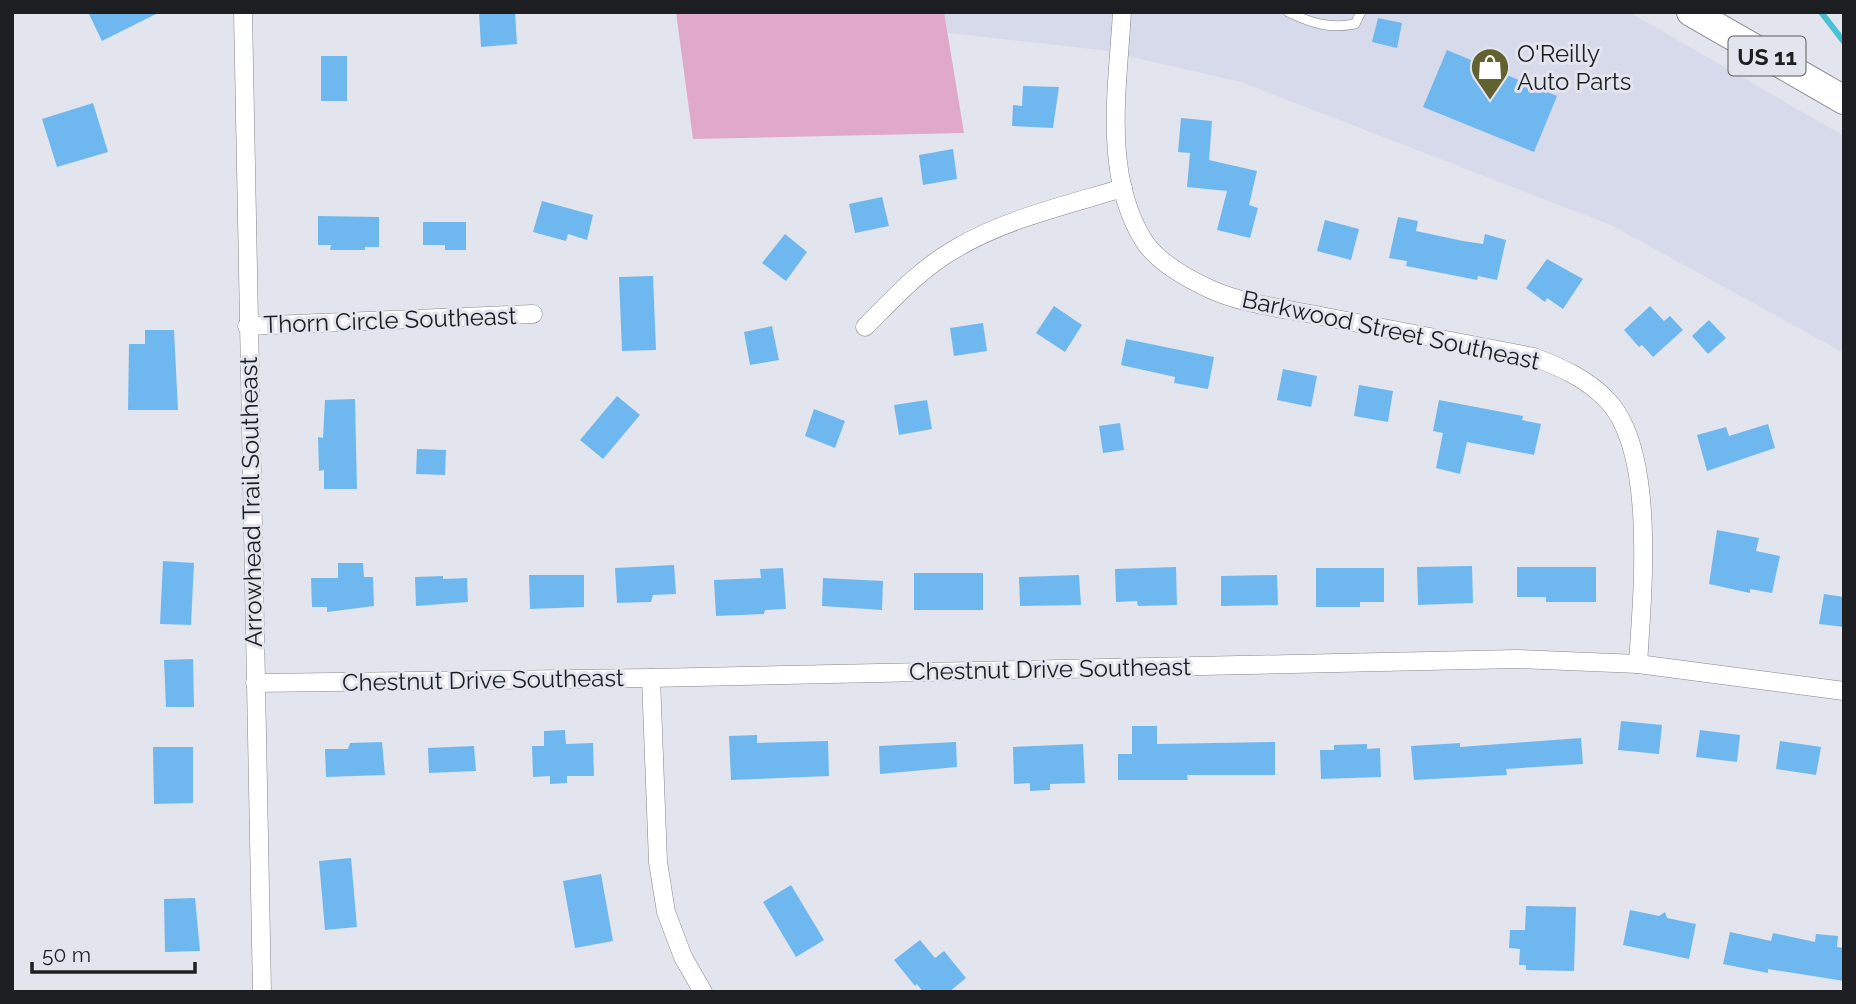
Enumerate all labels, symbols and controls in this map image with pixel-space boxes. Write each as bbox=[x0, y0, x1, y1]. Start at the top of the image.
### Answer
road number: US 11 bbox=[1728, 36, 1806, 76]
place label: O'Reilly Auto Parts bbox=[1517, 39, 1631, 96]
shop icon: O'Reilly Auto Parts bbox=[1469, 46, 1511, 101]
street label: Barkwood Street Southeast bbox=[1240, 284, 1542, 376]
street label: Thorn Circle Southeast bbox=[263, 301, 517, 339]
street label: Arrowhead Trail Southeast bbox=[234, 356, 268, 648]
street label: Chestnut Drive Southeast bbox=[909, 652, 1191, 686]
street label: Chestnut Drive Southeast bbox=[342, 663, 624, 697]
scale bar bbox=[32, 930, 194, 974]
text: 50 m bbox=[42, 942, 91, 967]

